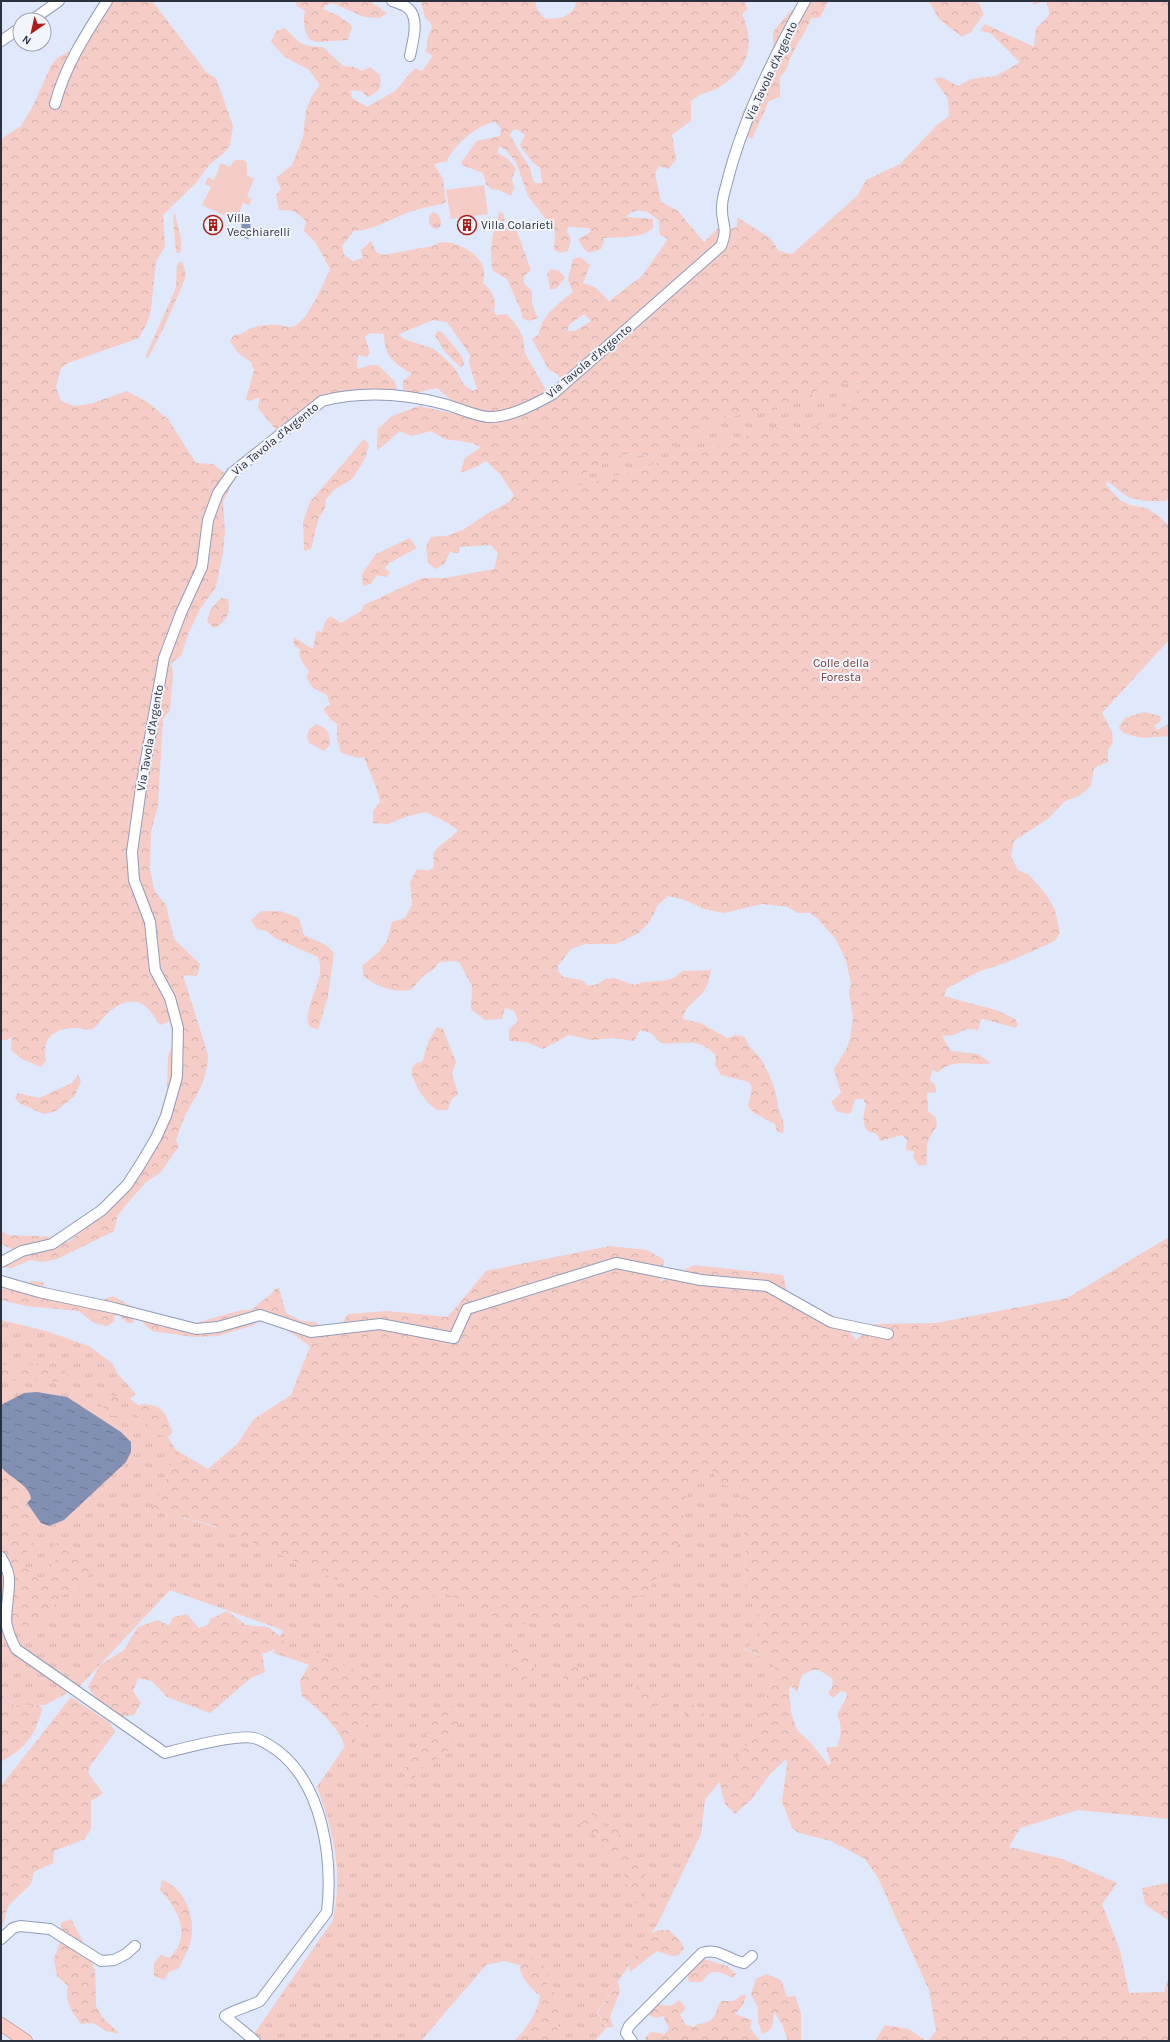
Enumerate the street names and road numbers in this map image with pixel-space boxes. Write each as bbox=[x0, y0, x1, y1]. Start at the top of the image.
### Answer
street label: Via Tavola d'Argento bbox=[742, 19, 800, 123]
street label: Via Tavola d'Argento bbox=[543, 321, 635, 401]
street label: Via Tavola d'Argento bbox=[229, 400, 321, 478]
street label: Via Tavola d'Argento bbox=[134, 684, 166, 792]

